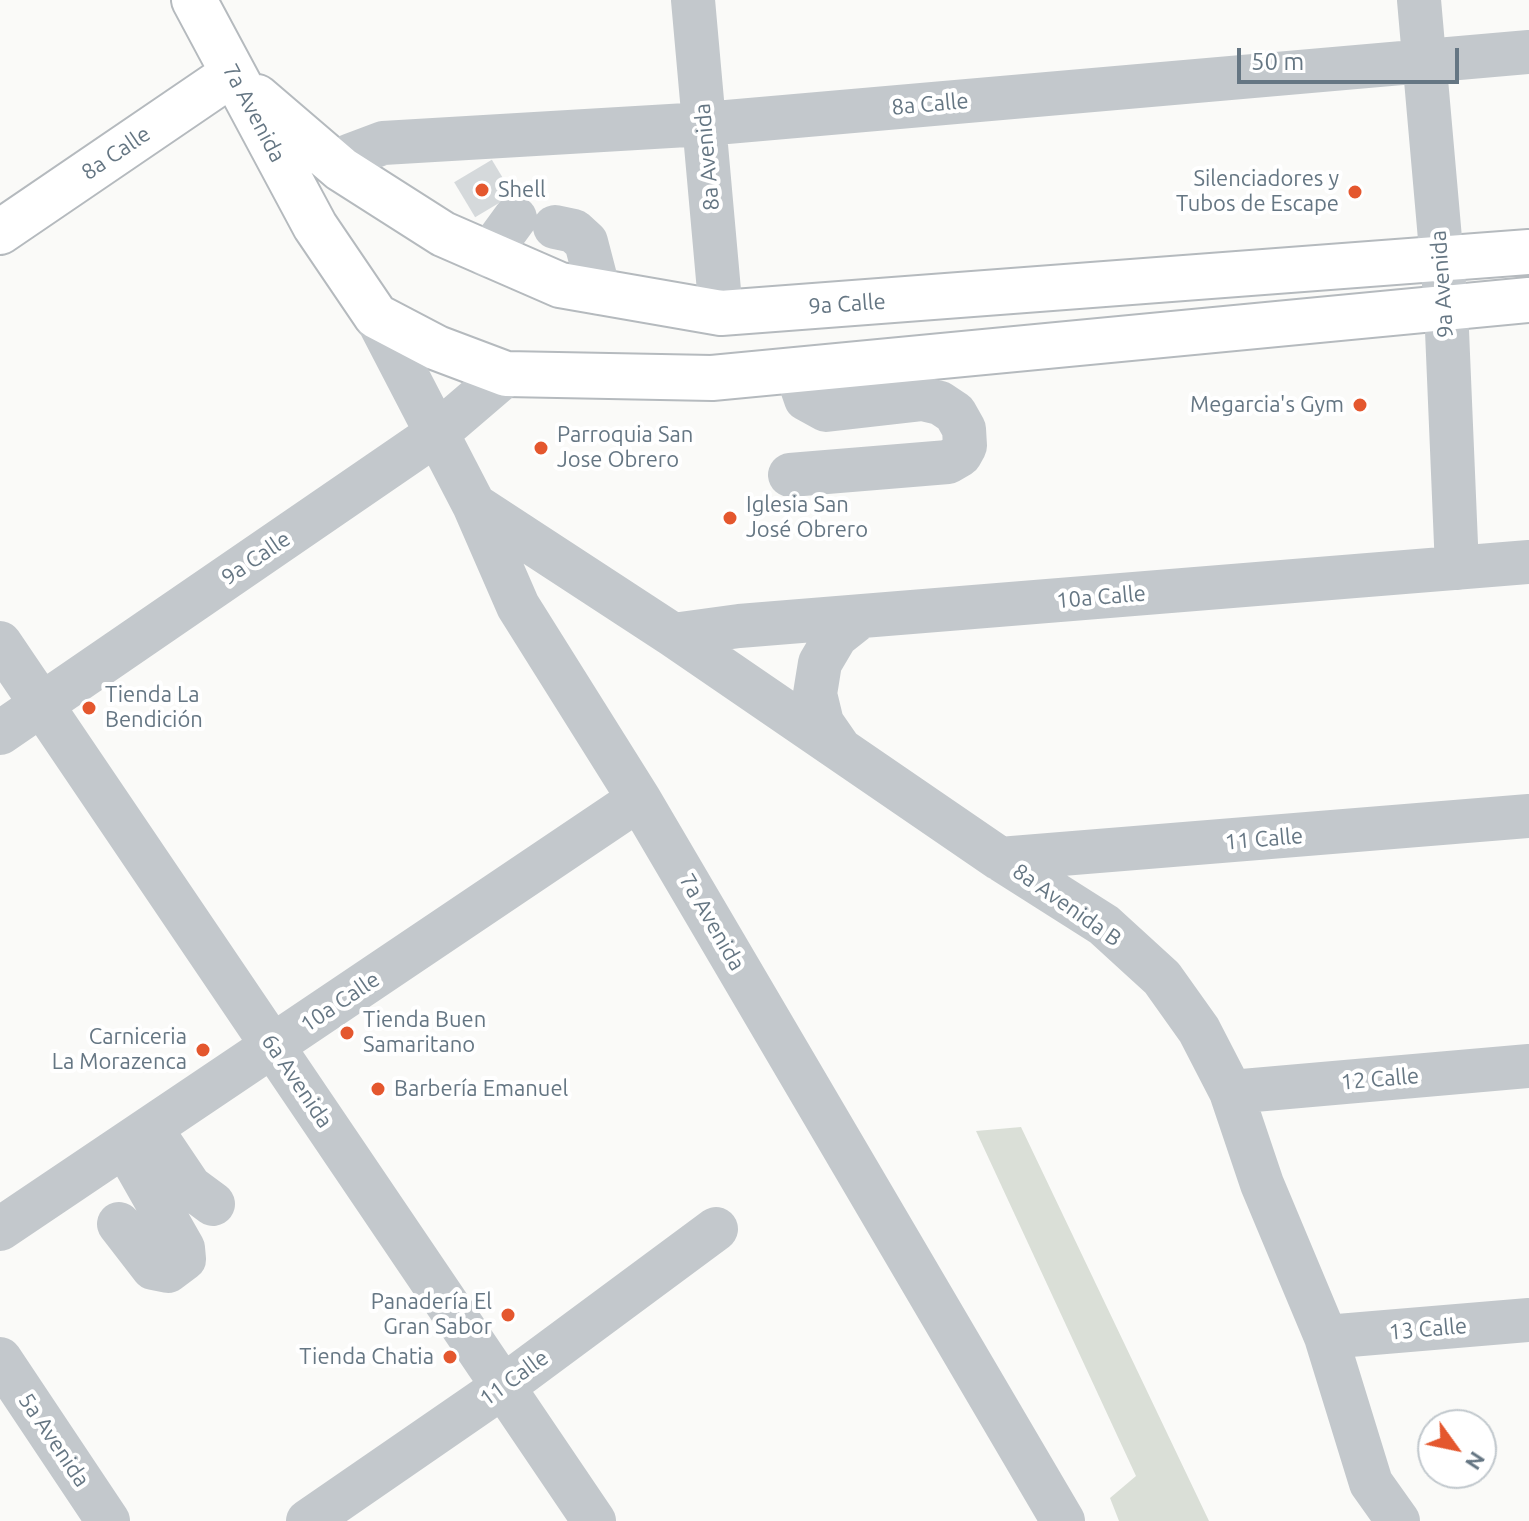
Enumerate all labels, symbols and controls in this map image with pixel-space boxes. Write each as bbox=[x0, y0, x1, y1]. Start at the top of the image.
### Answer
scale bar bbox=[1241, 32, 1463, 82]
text: 50 m bbox=[1251, 48, 1304, 75]
street label: 7a Avenida bbox=[217, 59, 291, 167]
street label: 8a Calle bbox=[890, 87, 970, 121]
street label: 8a Avenida bbox=[689, 102, 725, 212]
street label: 8a Calle bbox=[77, 120, 155, 186]
place label: Silenciadores y Tubos de Escape bbox=[1176, 166, 1339, 218]
place label: Shell bbox=[498, 177, 546, 203]
marker: Shell bbox=[473, 181, 491, 199]
marker: Silenciadores y Tubos de Escape bbox=[1346, 183, 1364, 201]
street label: 9a Avenida bbox=[1425, 229, 1459, 339]
street label: 9a Calle bbox=[808, 288, 886, 320]
place label: Megarcia's Gym bbox=[1190, 392, 1344, 418]
marker: Megarcia's Gym bbox=[1351, 396, 1369, 414]
place label: Parroquia San Jose Obrero bbox=[557, 422, 693, 474]
marker: Parroquia San Jose Obrero bbox=[532, 439, 550, 457]
place label: Iglesia San José Obrero bbox=[746, 492, 868, 544]
marker: Iglesia San José Obrero bbox=[721, 509, 739, 527]
street label: 9a Calle bbox=[217, 525, 295, 591]
street label: 10a Calle bbox=[1055, 580, 1147, 614]
place label: Tienda La Bendición bbox=[105, 682, 203, 734]
marker: Tienda La Bendición bbox=[80, 699, 98, 717]
street label: 11 Calle bbox=[1224, 822, 1304, 856]
street label: 8a Avenida B bbox=[1008, 858, 1126, 952]
street label: 7a Avenida bbox=[674, 869, 750, 975]
street label: 10a Calle bbox=[295, 966, 385, 1038]
place label: Tienda Buen Samaritano bbox=[363, 1007, 486, 1058]
place label: Carniceria La Morazenca bbox=[52, 1024, 187, 1076]
marker: Tienda Buen Samaritano bbox=[338, 1024, 356, 1042]
street label: 6a Avenida bbox=[256, 1029, 338, 1133]
marker: Carniceria La Morazenca bbox=[194, 1041, 212, 1059]
street label: 12 Calle bbox=[1340, 1062, 1420, 1096]
place label: Barbería Emanuel bbox=[394, 1076, 568, 1102]
marker: Barbería Emanuel bbox=[369, 1080, 387, 1098]
place label: Panadería El Gran Sabor bbox=[371, 1289, 492, 1340]
marker: Panadería El Gran Sabor bbox=[499, 1306, 517, 1324]
street label: 13 Calle bbox=[1388, 1312, 1468, 1346]
place label: Tienda Chatia bbox=[299, 1344, 434, 1370]
street label: 11 Calle bbox=[475, 1344, 553, 1412]
marker: Tienda Chatia bbox=[441, 1348, 459, 1366]
street label: 5a Avenida bbox=[13, 1388, 95, 1492]
north arrow bbox=[1417, 1409, 1497, 1489]
text: N bbox=[1461, 1448, 1491, 1475]

